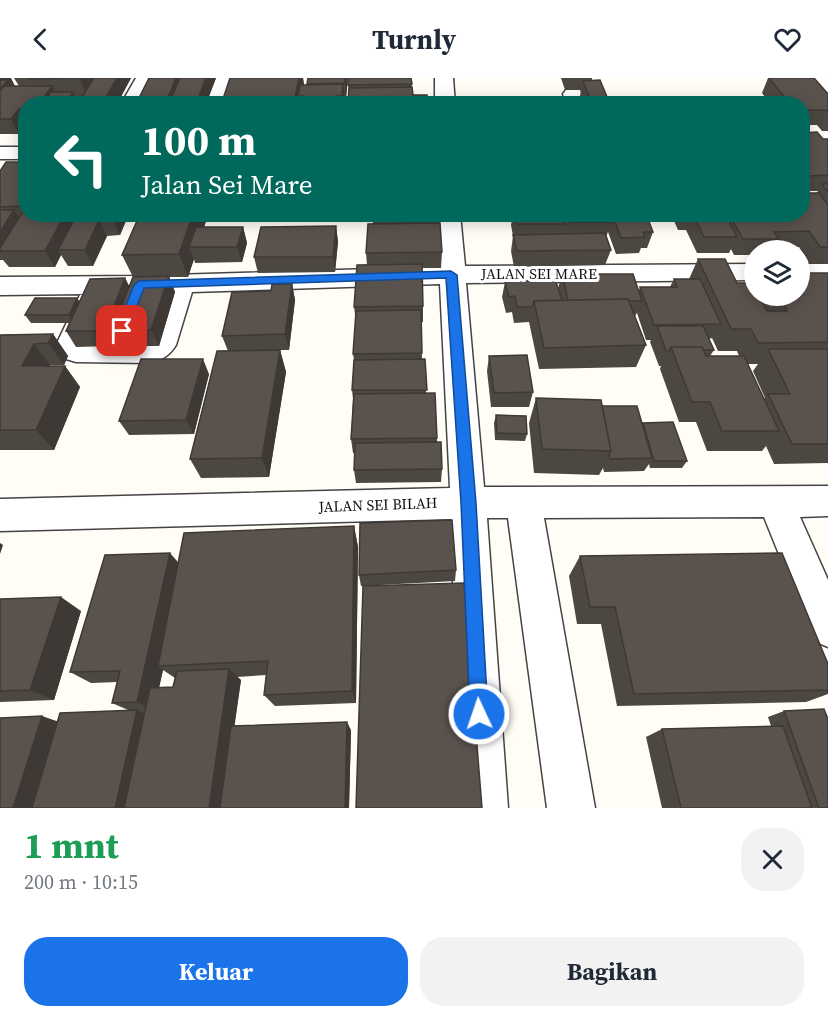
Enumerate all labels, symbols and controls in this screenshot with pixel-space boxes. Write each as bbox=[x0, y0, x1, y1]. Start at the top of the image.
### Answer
text: Turnly bbox=[372, 21, 456, 58]
icon: back bbox=[24, 23, 57, 56]
icon: heart bbox=[771, 23, 804, 56]
text: 100 m bbox=[141, 111, 256, 169]
icon: left bbox=[42, 120, 120, 198]
text: Jalan Sei Mare bbox=[141, 166, 312, 203]
map controls bbox=[744, 240, 810, 306]
button: layers bbox=[744, 240, 810, 306]
street label: JALAN SEI MARE bbox=[480, 263, 597, 284]
pin bbox=[96, 305, 147, 356]
icon: arrive bbox=[105, 314, 138, 347]
street label: JALAN SEI BILAH bbox=[317, 492, 438, 517]
position arrow bbox=[447, 682, 511, 746]
text: 1 mnt bbox=[24, 821, 119, 870]
button: close bbox=[741, 828, 804, 891]
text: 200 m · 10:15 bbox=[24, 868, 138, 896]
button: Keluar bbox=[24, 937, 408, 1006]
button: Bagikan bbox=[420, 937, 804, 1006]

